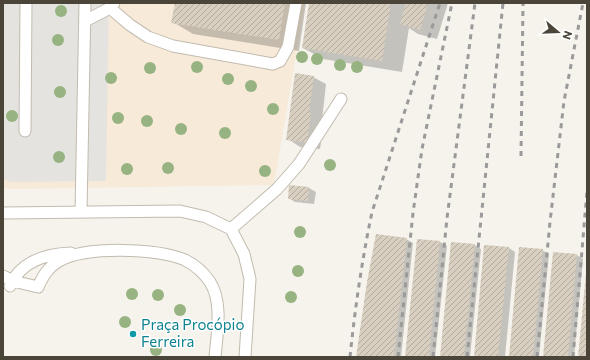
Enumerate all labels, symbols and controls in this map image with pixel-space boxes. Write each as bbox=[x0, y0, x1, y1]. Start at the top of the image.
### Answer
north arrow bbox=[538, 12, 578, 52]
text: N bbox=[560, 29, 575, 41]
place label: Praça Procópio Ferreira bbox=[141, 315, 244, 350]
marker: Praça Procópio Ferreira bbox=[128, 329, 138, 339]

